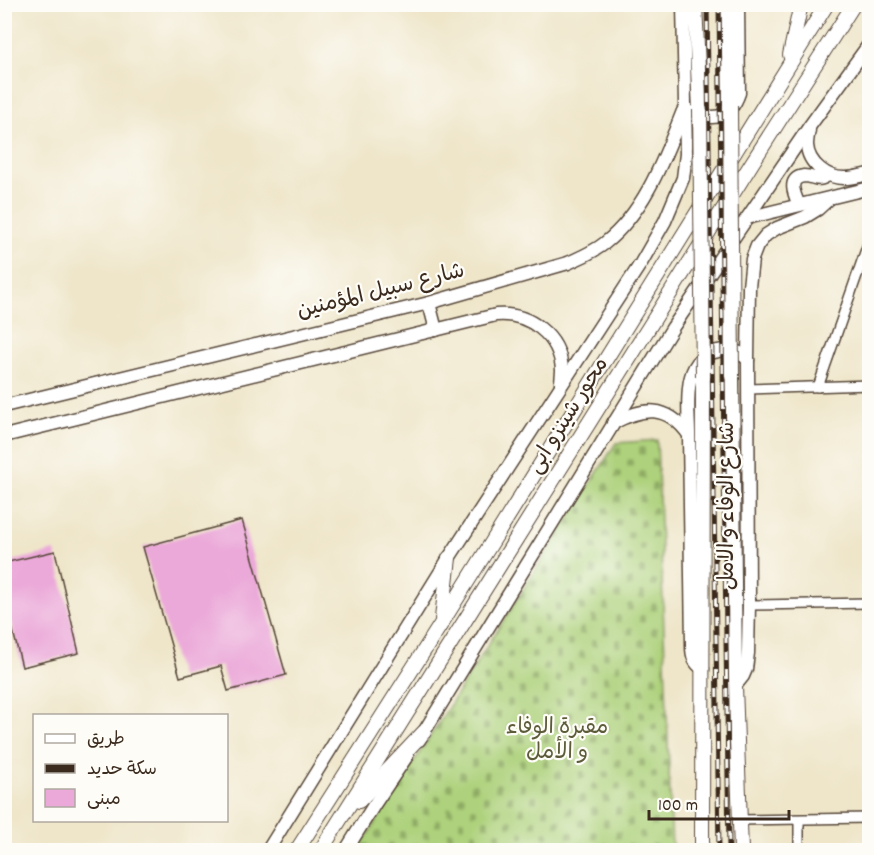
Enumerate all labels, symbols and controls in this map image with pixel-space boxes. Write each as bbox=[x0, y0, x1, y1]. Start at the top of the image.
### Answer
street label: شارع سبيل المؤمنين bbox=[294, 256, 468, 328]
street label: محور شينزو ابى bbox=[521, 352, 617, 480]
street label: شارع الوفاء و الامل bbox=[713, 422, 744, 590]
park label: مقبرة الوفاء و الأمل bbox=[506, 713, 608, 769]
legend bbox=[33, 714, 228, 822]
text: طريق bbox=[87, 728, 125, 753]
text: سكة حديد bbox=[87, 758, 157, 783]
scale bar bbox=[649, 783, 788, 821]
text: مبنى bbox=[87, 788, 121, 813]
text: 100 m bbox=[658, 794, 698, 819]

